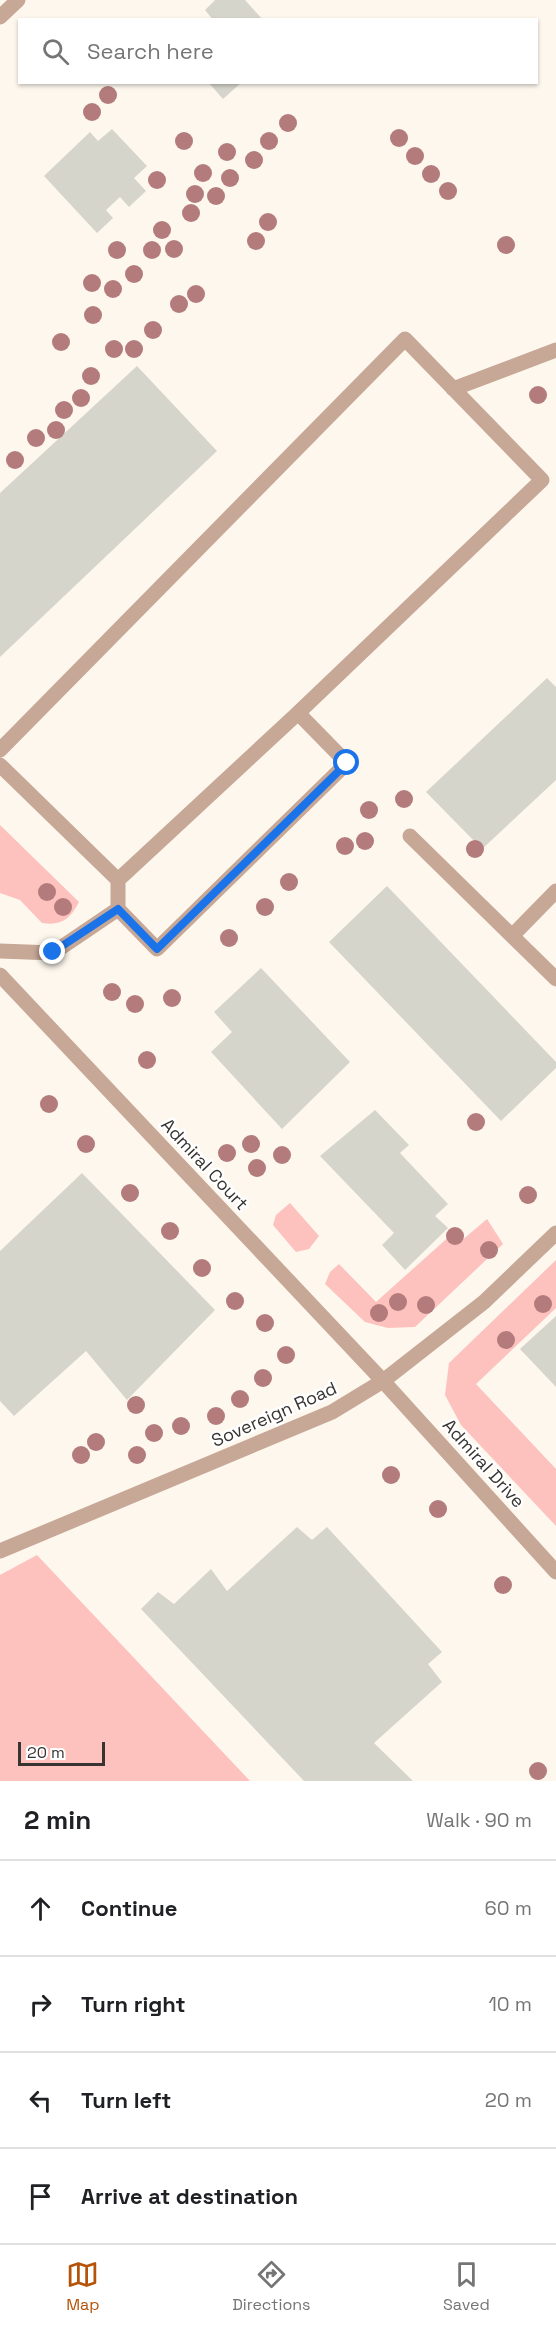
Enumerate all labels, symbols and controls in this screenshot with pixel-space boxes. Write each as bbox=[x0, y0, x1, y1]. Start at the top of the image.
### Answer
search box bbox=[18, 18, 538, 84]
icon: search bbox=[39, 35, 72, 68]
text: Search here bbox=[87, 37, 214, 65]
route start bbox=[333, 749, 359, 775]
route end bbox=[39, 938, 65, 964]
street label: Admiral Court bbox=[157, 1113, 253, 1215]
street label: Sovereign Road bbox=[208, 1376, 340, 1452]
street label: Admiral Drive bbox=[438, 1414, 530, 1512]
scale bar bbox=[18, 1739, 105, 1766]
text: 20 m bbox=[27, 1742, 65, 1763]
text: 2 min bbox=[24, 1803, 91, 1837]
text: Walk · 90 m bbox=[426, 1807, 532, 1833]
icon: ahead bbox=[24, 1892, 57, 1925]
text: Continue bbox=[81, 1894, 177, 1922]
text: 60 m bbox=[485, 1895, 532, 1921]
icon: right bbox=[24, 1988, 57, 2021]
text: Turn right bbox=[81, 1990, 186, 2018]
text: 10 m bbox=[488, 1991, 532, 2017]
icon: left bbox=[24, 2084, 57, 2117]
text: Turn left bbox=[81, 2086, 171, 2114]
text: 20 m bbox=[485, 2087, 532, 2113]
icon: arrive bbox=[24, 2180, 57, 2213]
text: Arrive at destination bbox=[81, 2182, 298, 2210]
tab: Map bbox=[66, 2258, 100, 2315]
tab: Directions bbox=[232, 2258, 311, 2315]
tab: Saved bbox=[443, 2258, 490, 2315]

